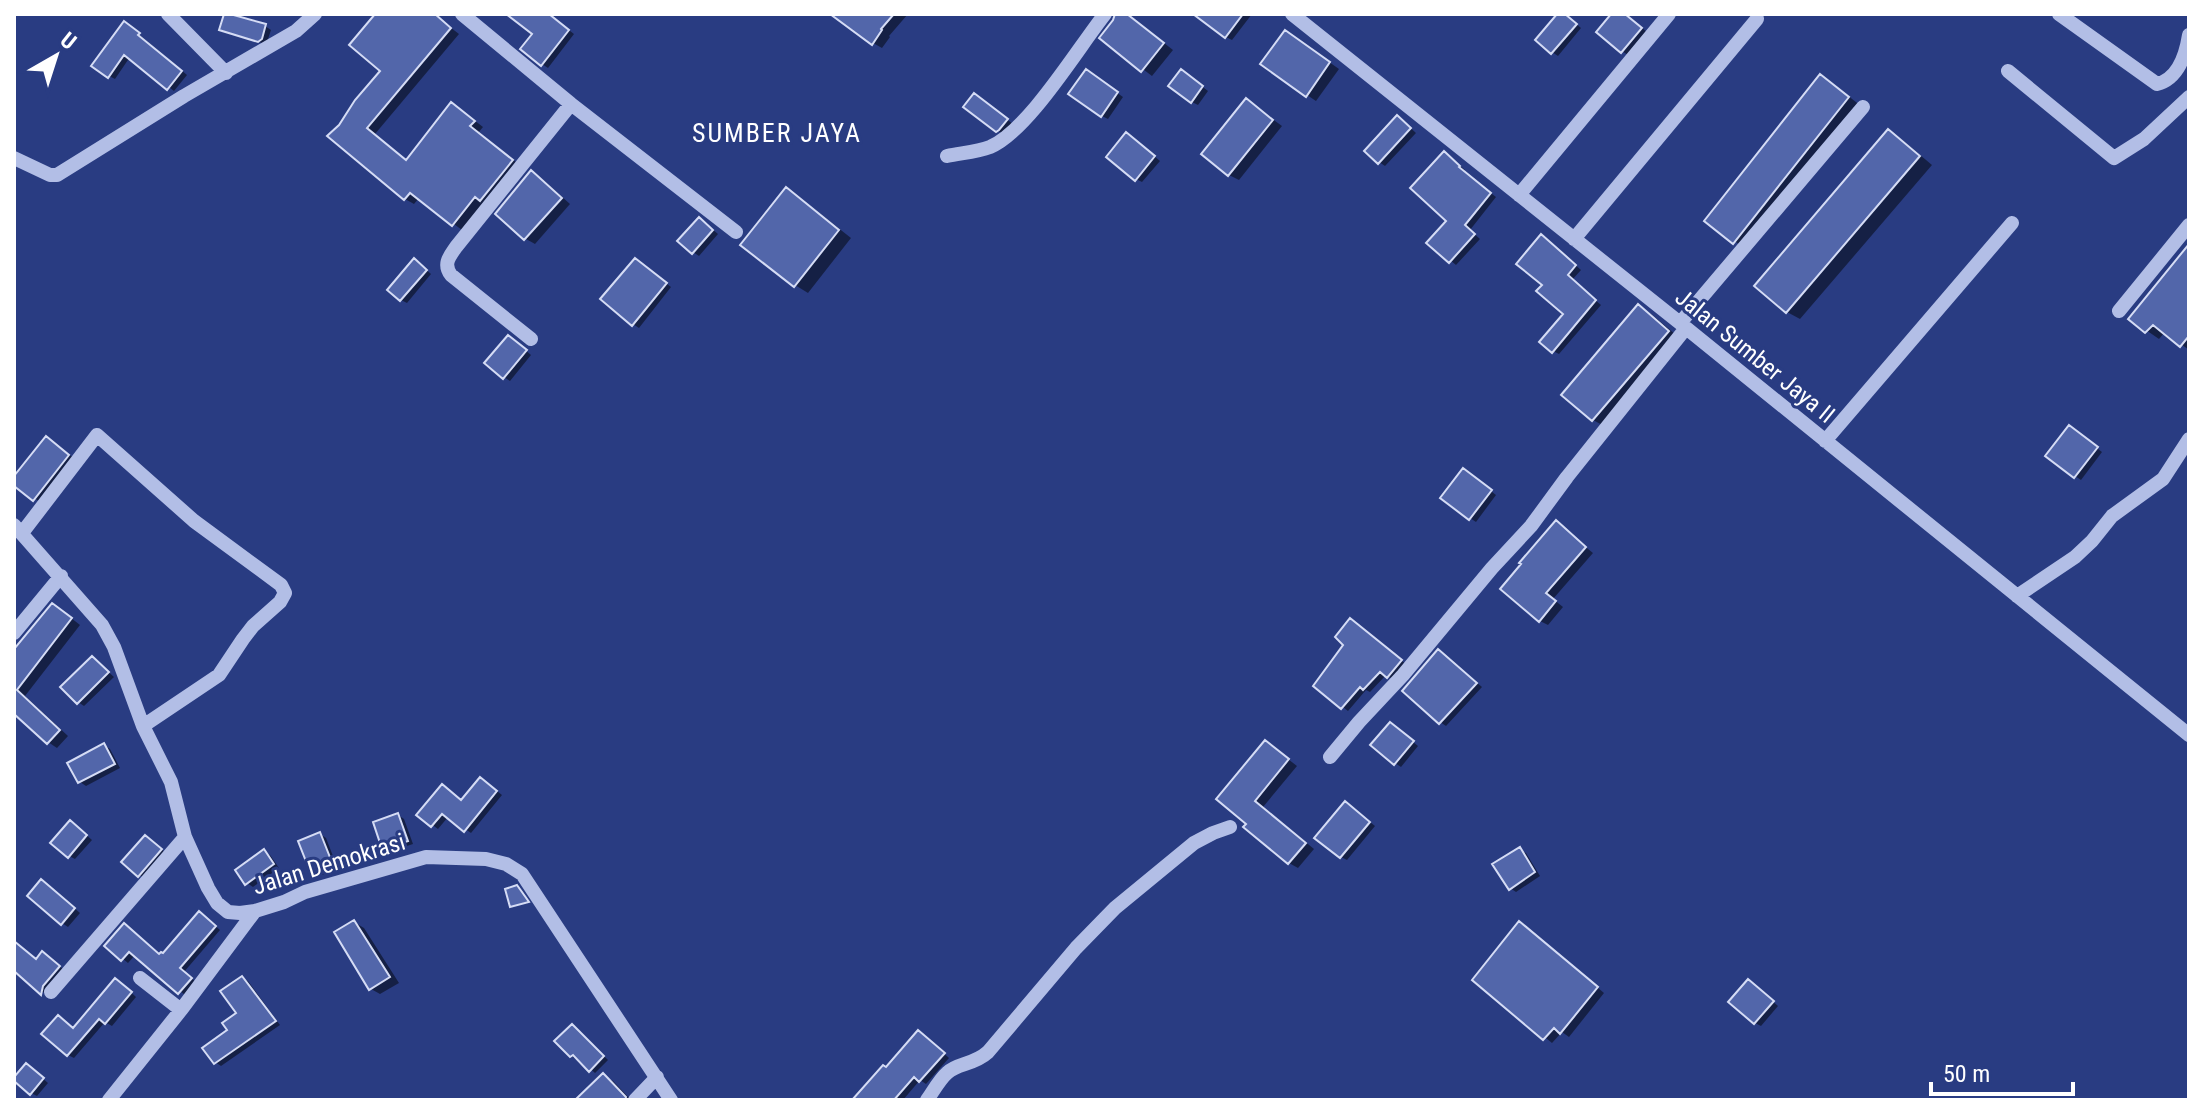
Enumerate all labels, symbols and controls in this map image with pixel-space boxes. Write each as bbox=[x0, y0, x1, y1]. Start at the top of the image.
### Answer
north arrow bbox=[16, 16, 96, 96]
text: U bbox=[56, 27, 81, 55]
district label: SUMBER JAYA bbox=[692, 118, 862, 148]
street label: Jalan Sumber Jaya II bbox=[1670, 283, 1840, 429]
street label: Jalan Demokrasi bbox=[249, 828, 409, 900]
scale bar bbox=[1931, 1046, 2073, 1096]
text: 50 m bbox=[1943, 1060, 1990, 1088]

